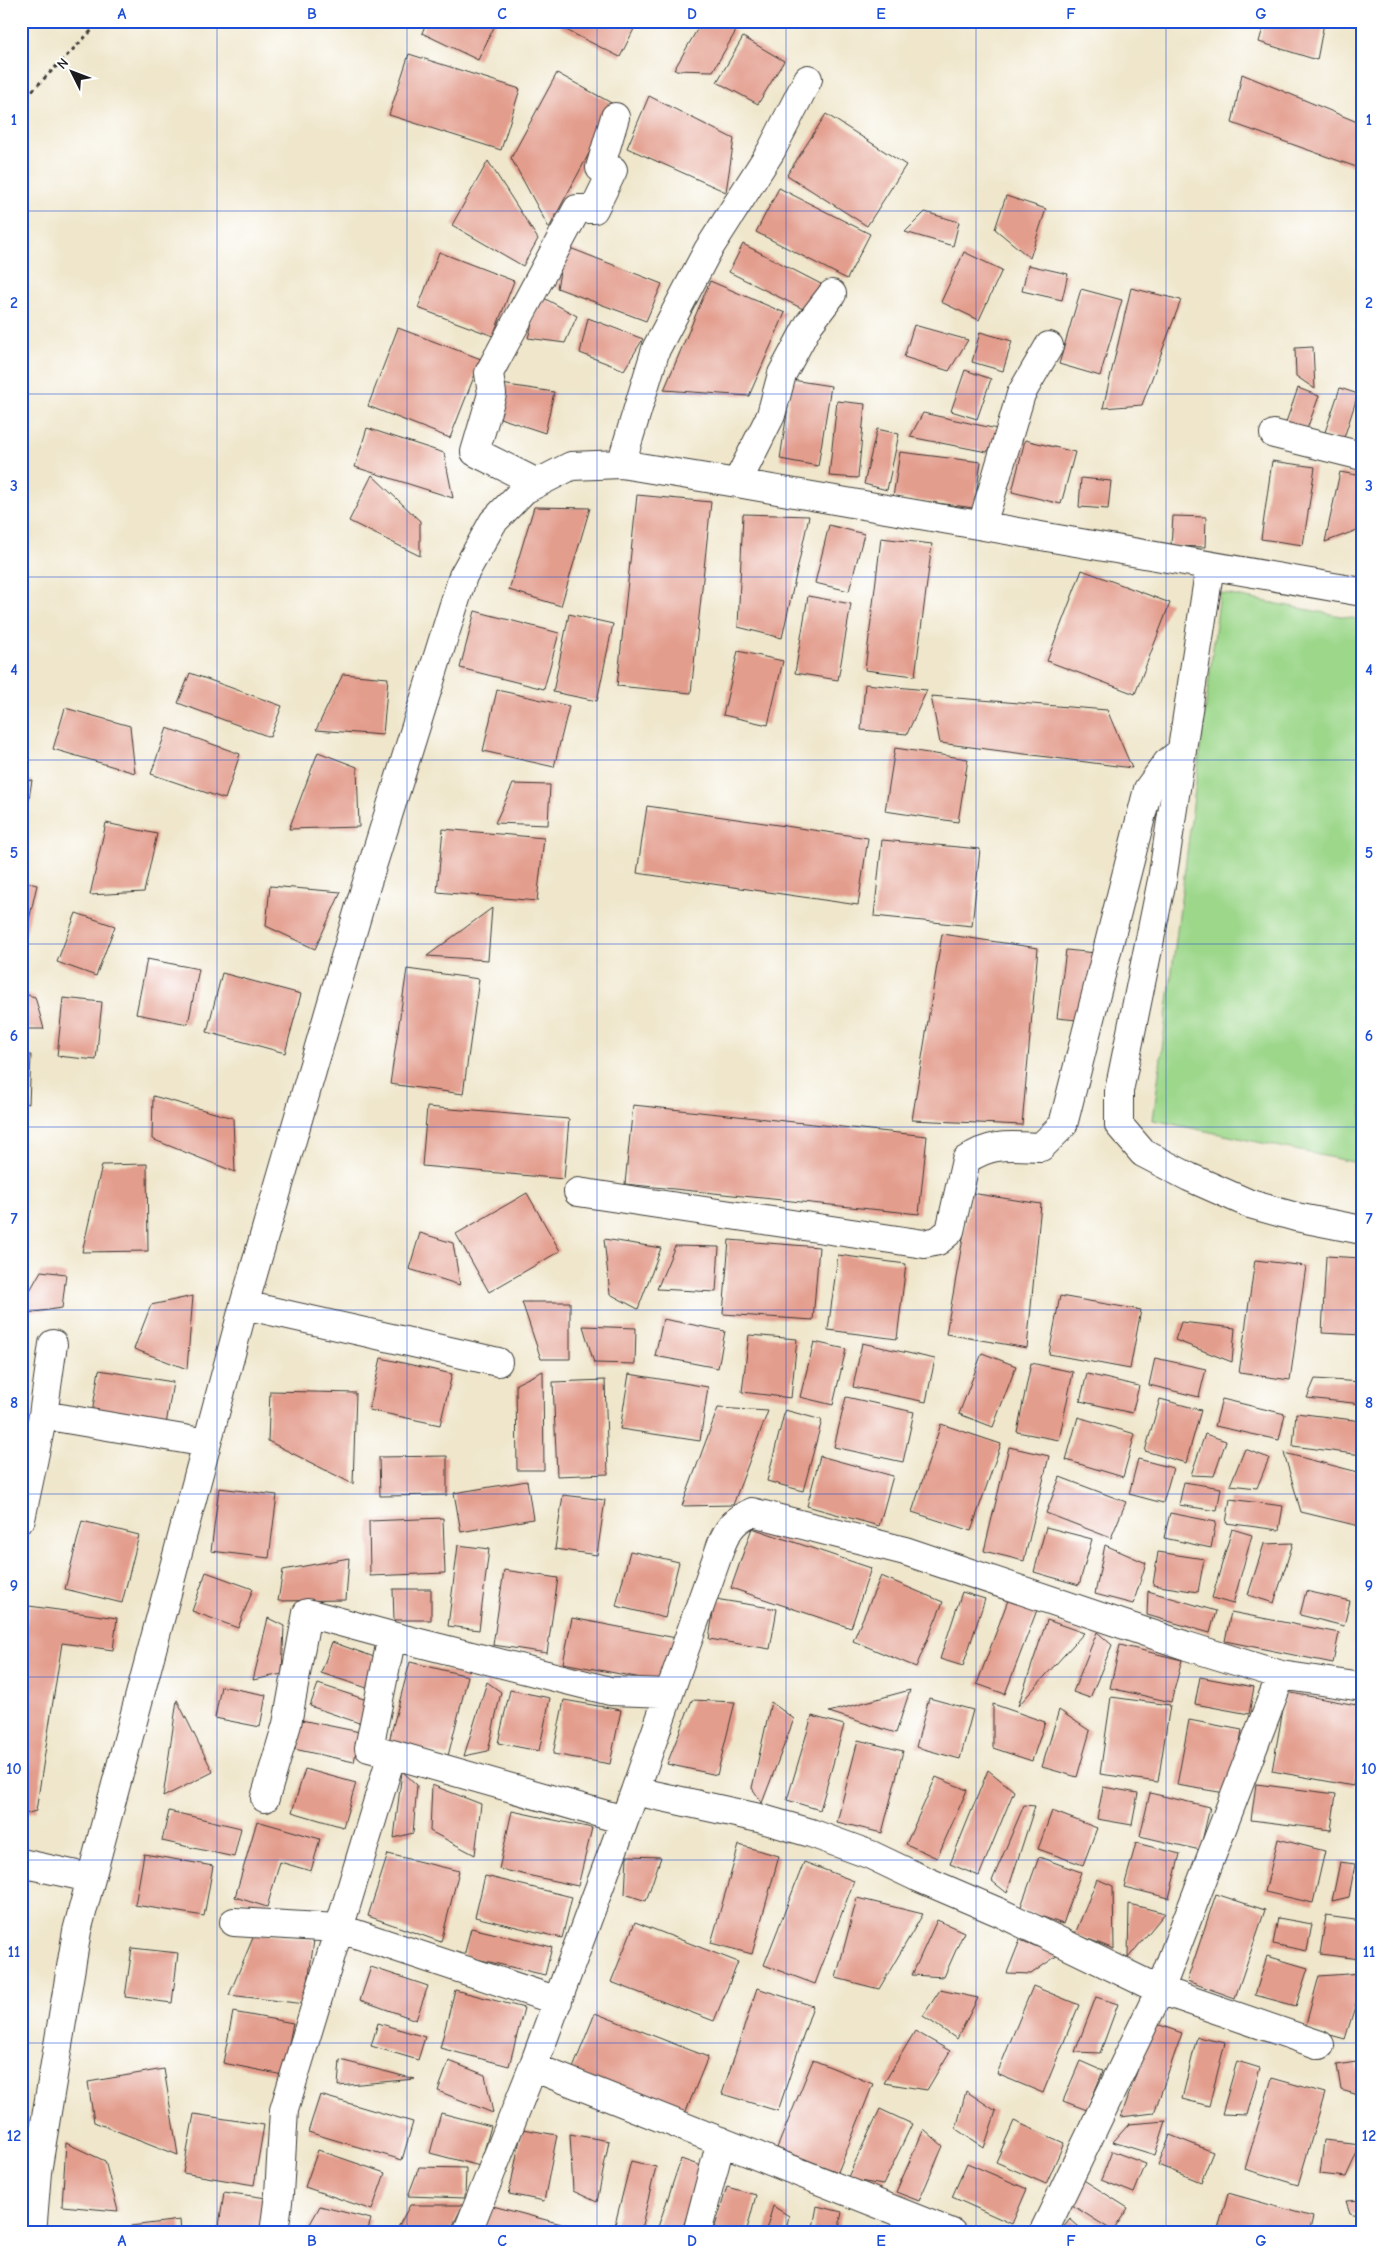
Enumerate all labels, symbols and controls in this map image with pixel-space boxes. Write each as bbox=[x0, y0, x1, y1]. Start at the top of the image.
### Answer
text: A bbox=[118, 5, 127, 23]
text: B bbox=[307, 5, 317, 23]
text: C bbox=[497, 5, 507, 23]
text: D bbox=[687, 5, 697, 23]
text: E bbox=[876, 5, 886, 23]
text: F bbox=[1066, 5, 1076, 23]
text: G bbox=[1255, 5, 1267, 23]
north arrow bbox=[48, 48, 98, 98]
text: N bbox=[53, 55, 72, 73]
text: 1 bbox=[11, 111, 17, 129]
text: 1 bbox=[1366, 111, 1372, 129]
text: 2 bbox=[10, 294, 18, 312]
text: 2 bbox=[1365, 294, 1373, 312]
text: 3 bbox=[10, 477, 18, 495]
text: 3 bbox=[1365, 477, 1373, 495]
text: 4 bbox=[10, 661, 18, 679]
text: 4 bbox=[1365, 661, 1373, 679]
text: 5 bbox=[10, 844, 18, 862]
text: 5 bbox=[1365, 844, 1373, 862]
text: 6 bbox=[10, 1027, 18, 1045]
text: 6 bbox=[1365, 1027, 1373, 1045]
text: 7 bbox=[10, 1210, 18, 1228]
text: 7 bbox=[1365, 1210, 1373, 1228]
text: 8 bbox=[10, 1394, 18, 1412]
text: 8 bbox=[1365, 1394, 1373, 1412]
text: 9 bbox=[10, 1577, 18, 1595]
text: 9 bbox=[1365, 1577, 1373, 1595]
text: 10 bbox=[6, 1760, 22, 1778]
text: 10 bbox=[1361, 1760, 1377, 1778]
text: 11 bbox=[8, 1943, 20, 1961]
text: 11 bbox=[1363, 1943, 1375, 1961]
text: 12 bbox=[7, 2127, 21, 2145]
text: 12 bbox=[1362, 2127, 1376, 2145]
text: A bbox=[118, 2232, 127, 2250]
text: B bbox=[307, 2232, 317, 2250]
text: C bbox=[497, 2232, 507, 2250]
text: D bbox=[687, 2232, 697, 2250]
text: E bbox=[876, 2232, 886, 2250]
text: F bbox=[1066, 2232, 1076, 2250]
text: G bbox=[1255, 2232, 1267, 2250]

